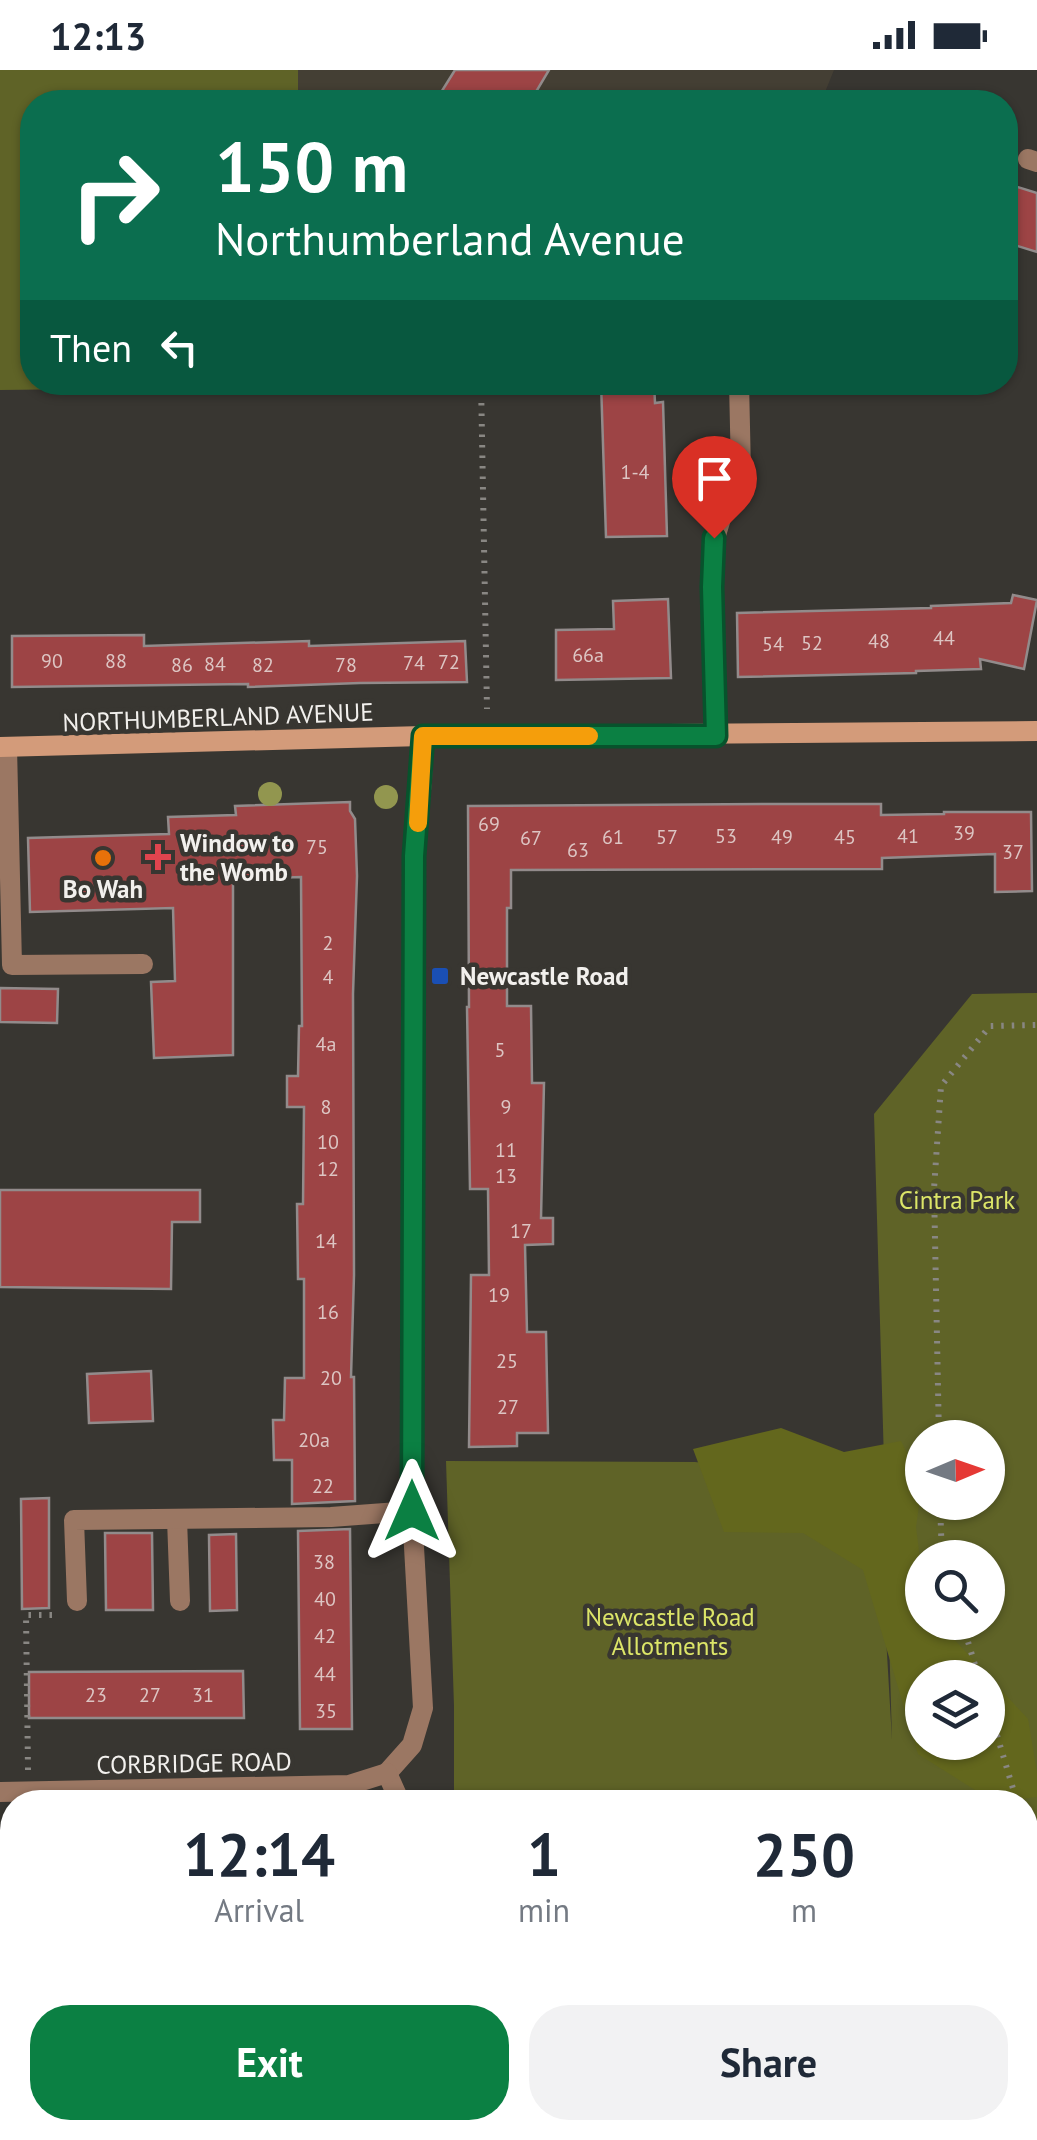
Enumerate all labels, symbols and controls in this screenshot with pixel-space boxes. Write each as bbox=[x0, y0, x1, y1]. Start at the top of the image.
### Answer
text: 12:13 bbox=[50, 11, 146, 60]
text: 150 m bbox=[215, 121, 408, 211]
icon: right bbox=[50, 130, 180, 260]
text: Northumberland Avenue bbox=[215, 209, 685, 267]
icon: left bbox=[152, 320, 207, 375]
text: Then bbox=[50, 323, 132, 372]
pin bbox=[672, 436, 757, 539]
icon: arrive bbox=[687, 451, 742, 506]
house number: 1-4 bbox=[621, 459, 650, 485]
house number: 44 bbox=[933, 625, 955, 651]
house number: 48 bbox=[868, 628, 890, 654]
house number: 52 bbox=[801, 630, 823, 656]
house number: 54 bbox=[762, 631, 784, 657]
house number: 66a bbox=[572, 642, 604, 668]
house number: 90 bbox=[41, 648, 63, 674]
house number: 88 bbox=[105, 648, 127, 674]
house number: 72 bbox=[438, 649, 460, 675]
house number: 74 bbox=[403, 650, 425, 676]
house number: 84 bbox=[204, 651, 226, 677]
house number: 86 bbox=[171, 652, 193, 678]
house number: 82 bbox=[252, 652, 274, 678]
house number: 78 bbox=[335, 652, 357, 678]
street label: NORTHUMBERLAND AVENUE bbox=[62, 696, 374, 738]
house number: 69 bbox=[478, 811, 500, 837]
house number: 39 bbox=[953, 820, 975, 846]
house number: 53 bbox=[715, 823, 737, 849]
house number: 41 bbox=[897, 823, 919, 849]
house number: 61 bbox=[602, 824, 624, 850]
house number: 57 bbox=[656, 824, 678, 850]
house number: 49 bbox=[771, 824, 793, 850]
house number: 45 bbox=[834, 824, 856, 850]
house number: 67 bbox=[520, 825, 542, 851]
place label: Window to the Womb bbox=[180, 827, 294, 888]
house number: 75 bbox=[306, 834, 328, 860]
house number: 63 bbox=[567, 837, 589, 863]
house number: 37 bbox=[1002, 839, 1024, 865]
marker: Window to the Womb bbox=[145, 844, 171, 870]
marker: Bo Wah bbox=[92, 847, 114, 869]
place label: Bo Wah bbox=[63, 873, 143, 905]
house number: 2 bbox=[323, 930, 333, 956]
place label: Newcastle Road bbox=[460, 960, 629, 992]
house number: 4 bbox=[323, 964, 334, 990]
marker: Newcastle Road bbox=[429, 965, 451, 987]
house number: 4a bbox=[316, 1031, 336, 1057]
house number: 5 bbox=[495, 1037, 505, 1063]
house number: 8 bbox=[321, 1094, 331, 1120]
house number: 9 bbox=[501, 1094, 511, 1120]
house number: 10 bbox=[317, 1129, 339, 1155]
house number: 11 bbox=[495, 1137, 517, 1163]
house number: 12 bbox=[317, 1156, 339, 1182]
house number: 13 bbox=[495, 1163, 517, 1189]
park label: Cintra Park bbox=[899, 1184, 1015, 1216]
house number: 17 bbox=[510, 1218, 532, 1244]
house number: 14 bbox=[315, 1228, 337, 1254]
house number: 19 bbox=[488, 1282, 510, 1308]
house number: 16 bbox=[317, 1299, 339, 1325]
house number: 25 bbox=[496, 1348, 518, 1374]
house number: 20 bbox=[320, 1365, 342, 1391]
house number: 27 bbox=[497, 1394, 519, 1420]
north arrow bbox=[905, 1420, 1005, 1520]
map controls bbox=[905, 1420, 1005, 1760]
house number: 20a bbox=[298, 1427, 330, 1453]
position arrow bbox=[360, 1459, 464, 1563]
house number: 22 bbox=[312, 1473, 334, 1499]
button: search bbox=[905, 1540, 1005, 1640]
house number: 38 bbox=[313, 1549, 335, 1575]
house number: 40 bbox=[314, 1586, 336, 1612]
park label: Newcastle Road Allotments bbox=[585, 1601, 755, 1662]
house number: 42 bbox=[314, 1623, 336, 1649]
button: layers bbox=[905, 1660, 1005, 1760]
house number: 44 bbox=[314, 1661, 336, 1687]
house number: 23 bbox=[85, 1682, 107, 1708]
house number: 27 bbox=[139, 1682, 161, 1708]
house number: 31 bbox=[192, 1682, 214, 1708]
house number: 35 bbox=[315, 1698, 337, 1724]
street label: CORBRIDGE ROAD bbox=[96, 1745, 292, 1781]
text: 12:14 bbox=[183, 1815, 335, 1893]
text: 1 bbox=[527, 1815, 561, 1893]
text: 250 bbox=[753, 1815, 855, 1893]
text: Arrival bbox=[214, 1889, 304, 1931]
text: min bbox=[518, 1889, 570, 1931]
text: m bbox=[791, 1889, 817, 1931]
button: Exit bbox=[30, 2005, 509, 2120]
button: Share bbox=[529, 2005, 1008, 2120]

